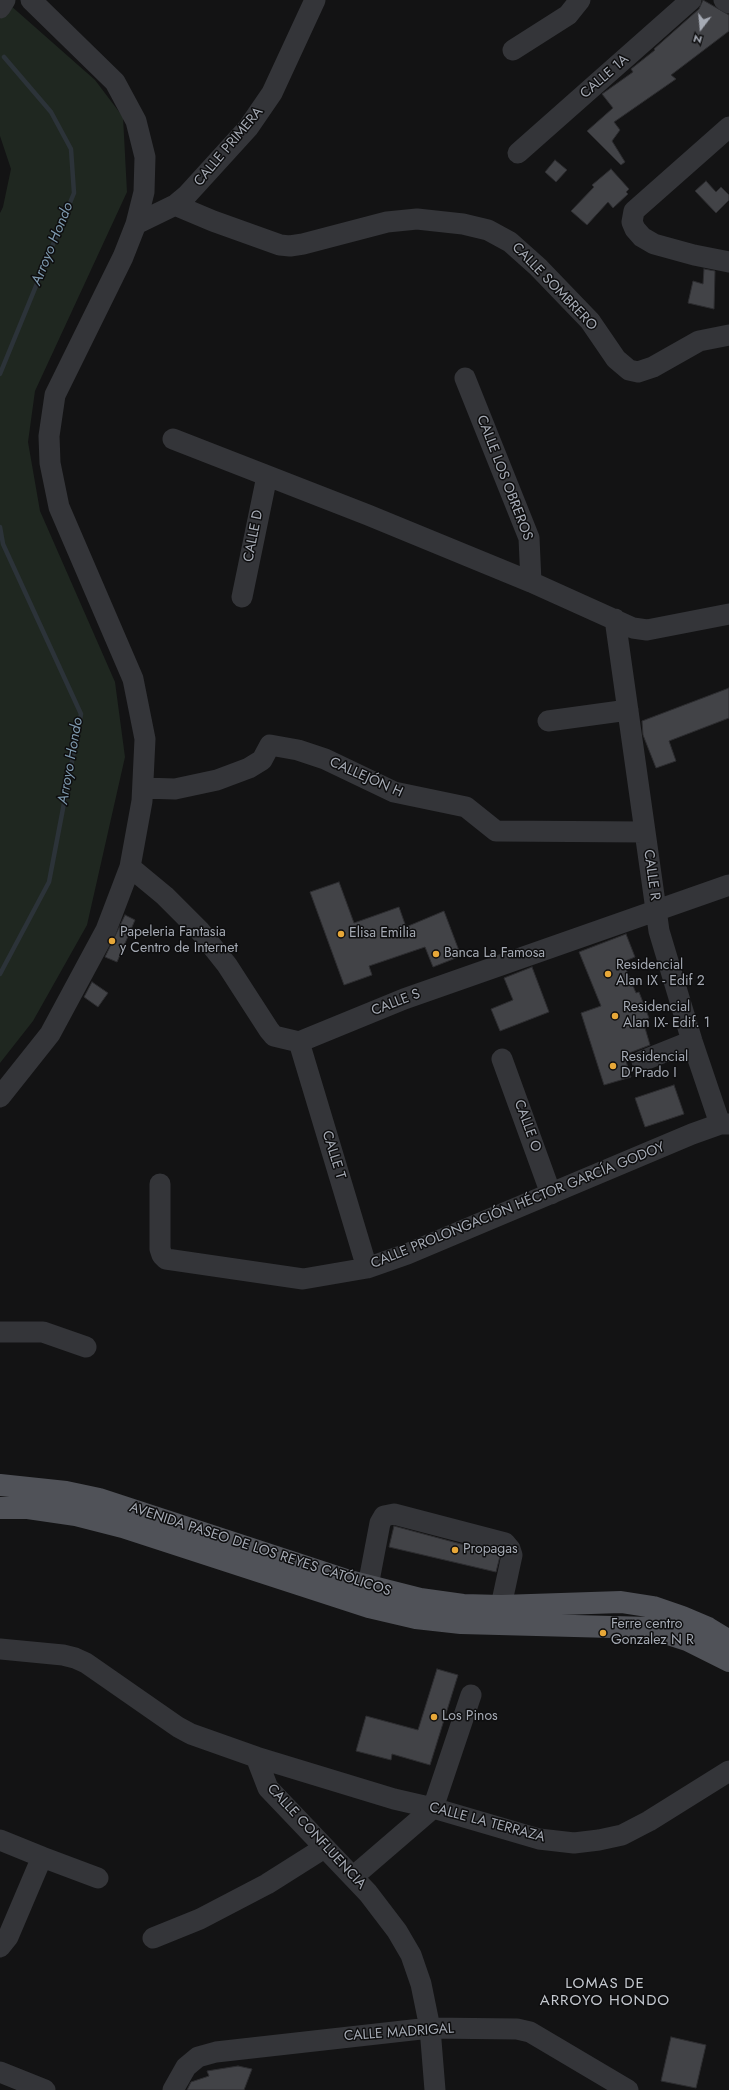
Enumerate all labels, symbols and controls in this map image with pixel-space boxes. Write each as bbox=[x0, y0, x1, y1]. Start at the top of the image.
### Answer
north arrow bbox=[681, 8, 721, 48]
text: N bbox=[691, 31, 704, 48]
street label: CALLE 1A bbox=[577, 51, 633, 103]
street label: CALLE PRIMERA bbox=[191, 104, 267, 190]
water label: Arroyo Hondo bbox=[28, 200, 78, 288]
street label: CALLE SOMBRERO bbox=[508, 240, 600, 334]
street label: CALLE LOS OBREROS bbox=[472, 413, 536, 543]
street label: CALLE D bbox=[241, 509, 267, 563]
water label: Arroyo Hondo bbox=[54, 716, 88, 806]
street label: CALLEJÓN H bbox=[327, 754, 405, 802]
street label: CALLE R bbox=[639, 849, 663, 901]
place label: Papeleria Fantasia y Centro de Internet bbox=[120, 925, 238, 958]
place label: Elisa Emilia bbox=[349, 926, 416, 942]
marker: Elisa Emilia bbox=[336, 929, 346, 939]
marker: Papeleria Fantasia y Centro de Internet bbox=[107, 936, 117, 946]
place label: Banca La Famosa bbox=[444, 946, 545, 962]
marker: Banca La Famosa bbox=[431, 949, 441, 959]
place label: Residencial Alan IX - Edif 2 bbox=[616, 958, 705, 990]
marker: Residencial Alan IX - Edif 2 bbox=[603, 969, 613, 979]
street label: CALLE S bbox=[369, 986, 423, 1020]
place label: Residencial Alan IX- Edif. 1 bbox=[623, 1000, 710, 1032]
marker: Residencial Alan IX- Edif. 1 bbox=[610, 1011, 620, 1021]
place label: Residencial D'Prado I bbox=[621, 1050, 688, 1082]
marker: Residencial D'Prado I bbox=[608, 1061, 618, 1071]
street label: CALLE O bbox=[510, 1098, 544, 1154]
street label: CALLE T bbox=[318, 1129, 348, 1181]
street label: CALLE PROLONGACIÓN HÉCTOR GARCÍA GODOY bbox=[369, 1139, 667, 1273]
street label: AVENIDA PASEO DE LOS REYES CATÓLICOS bbox=[127, 1500, 393, 1600]
place label: Propagas bbox=[463, 1542, 518, 1558]
marker: Propagas bbox=[450, 1545, 460, 1555]
place label: Ferre centro Gonzalez N R bbox=[611, 1617, 694, 1650]
marker: Ferre centro Gonzalez N R bbox=[598, 1628, 608, 1638]
place label: Los Pinos bbox=[442, 1709, 498, 1725]
marker: Los Pinos bbox=[429, 1712, 439, 1722]
street label: CALLE CONFLUENCIA bbox=[263, 1781, 369, 1893]
street label: CALLE LA TERRAZA bbox=[427, 1799, 547, 1847]
district label: LOMAS DE ARROYO HONDO bbox=[540, 1975, 670, 2010]
street label: CALLE MADRIGAL bbox=[343, 2021, 455, 2045]

